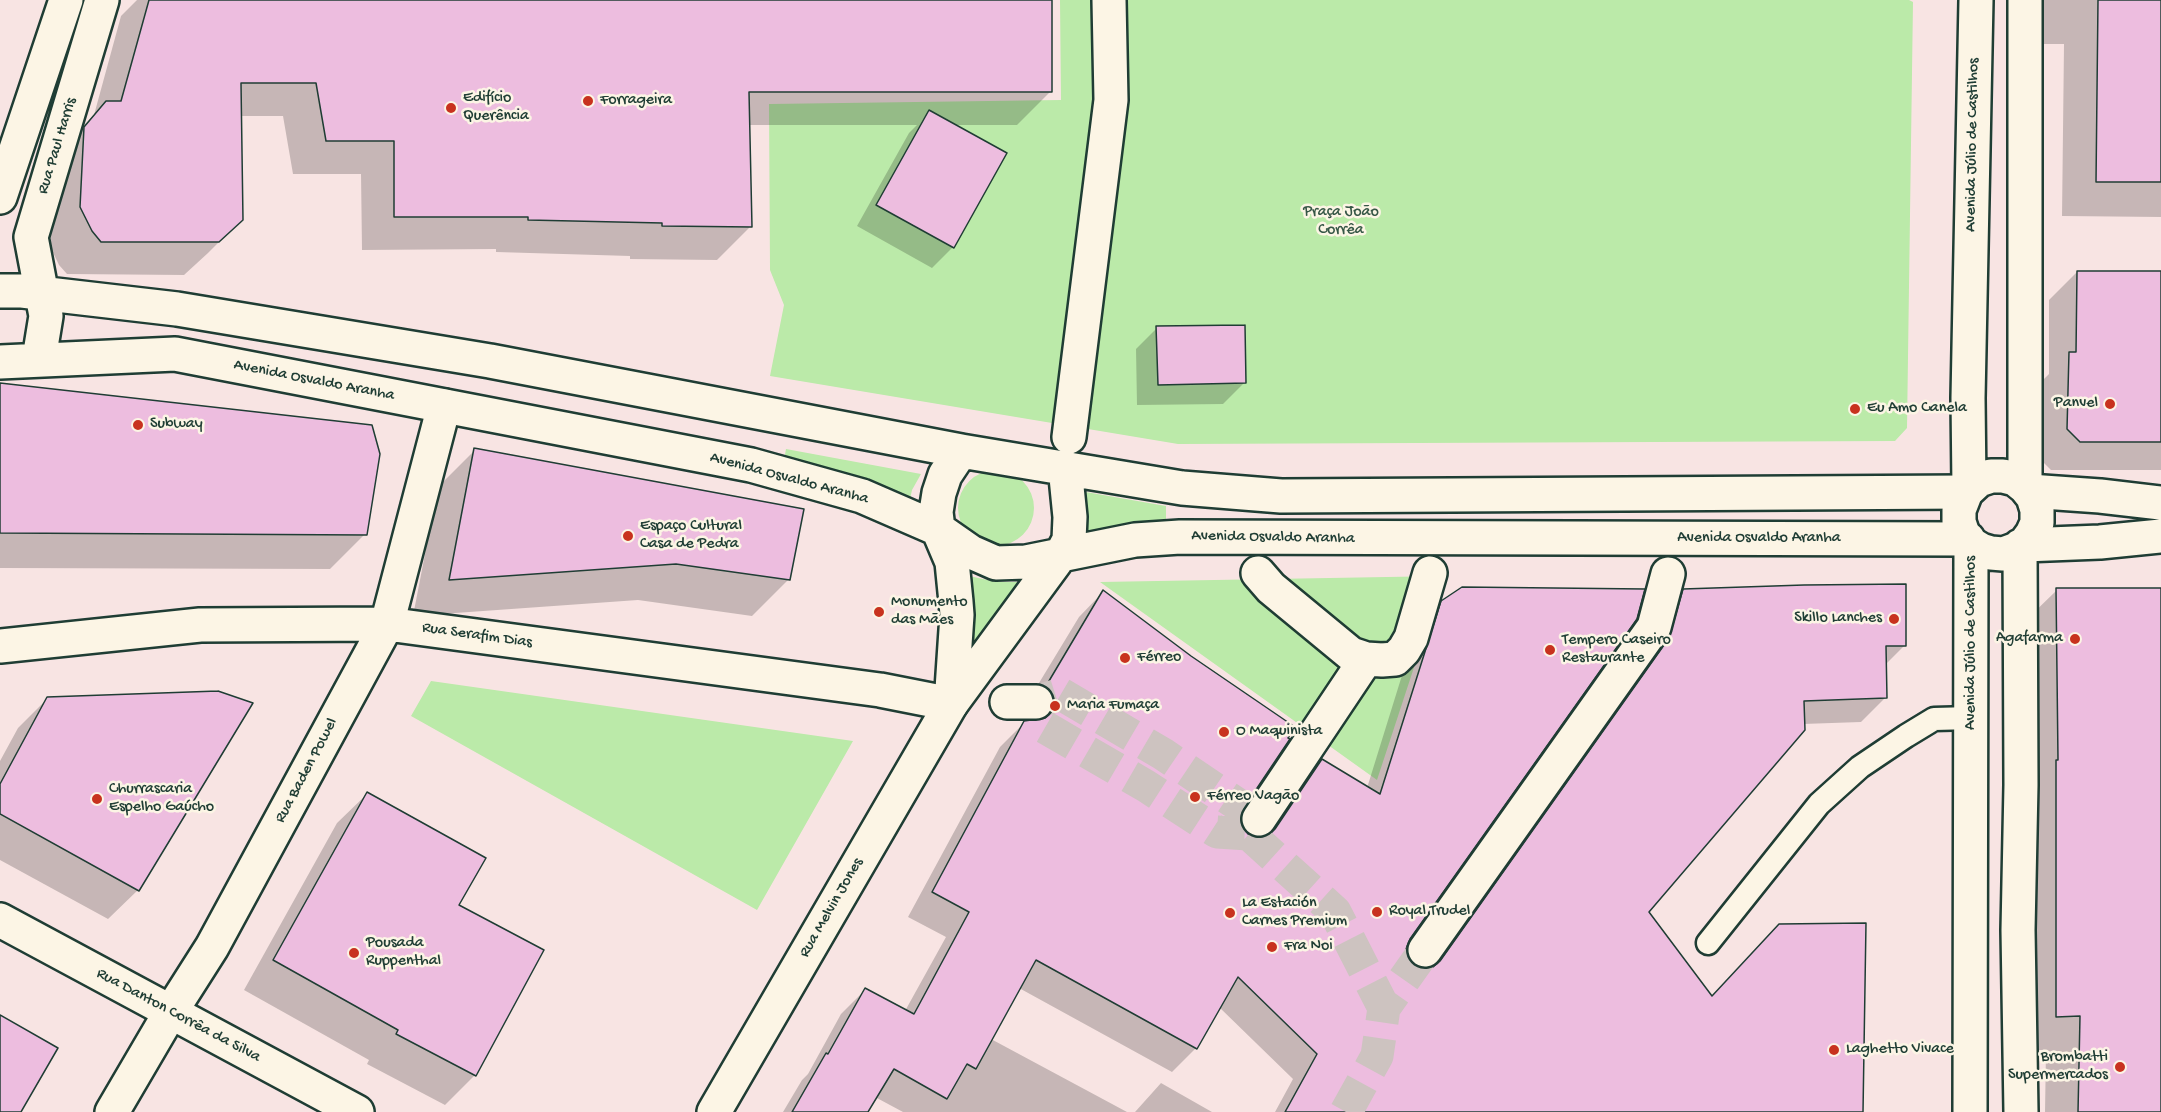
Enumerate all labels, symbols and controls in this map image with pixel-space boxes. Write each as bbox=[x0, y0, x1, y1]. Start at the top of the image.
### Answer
street label: Avenida Júlio de Castilhos bbox=[1962, 58, 1984, 232]
place label: Edifício Querência bbox=[463, 89, 529, 127]
place label: Forrageira bbox=[600, 91, 672, 111]
marker: Forrageira bbox=[581, 94, 595, 108]
street label: Rua Paul Harris bbox=[34, 95, 82, 197]
marker: Edifício Querência bbox=[444, 101, 458, 115]
park label: Praça João Corrêa bbox=[1303, 203, 1379, 241]
street label: Avenida Osvaldo Aranha bbox=[232, 356, 396, 406]
place label: Panvel bbox=[2054, 394, 2098, 414]
marker: Panvel bbox=[2103, 397, 2117, 411]
place label: Eu Amo Canela bbox=[1867, 399, 1967, 419]
marker: Eu Amo Canela bbox=[1848, 402, 1862, 416]
place label: Subway bbox=[150, 415, 203, 435]
marker: Subway bbox=[131, 418, 145, 432]
street label: Avenida Osvaldo Aranha bbox=[708, 449, 870, 509]
place label: Espaço Cultural Casa de Pedra bbox=[640, 517, 742, 555]
street label: Avenida Osvaldo Aranha bbox=[1191, 527, 1355, 549]
marker: Espaço Cultural Casa de Pedra bbox=[621, 529, 635, 543]
street label: Avenida Osvaldo Aranha bbox=[1677, 529, 1841, 549]
street label: Avenida Júlio de Castilhos bbox=[1962, 556, 1982, 730]
place label: Monumento das Mães bbox=[891, 593, 968, 631]
marker: Monumento das Mães bbox=[872, 605, 886, 619]
place label: Skillo Lanches bbox=[1794, 609, 1882, 629]
marker: Skillo Lanches bbox=[1887, 612, 1901, 626]
street label: Rua Serafim Dias bbox=[421, 619, 533, 653]
place label: Agafarma bbox=[1996, 629, 2063, 649]
place label: Tempero Caseiro Restaurante bbox=[1562, 631, 1671, 669]
marker: Agafarma bbox=[2068, 632, 2082, 646]
marker: Tempero Caseiro Restaurante bbox=[1543, 643, 1557, 657]
place label: Férreo bbox=[1137, 648, 1181, 668]
marker: Férreo bbox=[1118, 651, 1132, 665]
place label: Maria Fumaça bbox=[1067, 696, 1159, 716]
marker: Maria Fumaça bbox=[1048, 699, 1062, 713]
street label: Rua Baden Powel bbox=[271, 715, 343, 827]
place label: O Maquinista bbox=[1236, 722, 1322, 742]
marker: O Maquinista bbox=[1217, 725, 1231, 739]
place label: Churrascaria Espelho Gaúcho bbox=[109, 780, 214, 818]
place label: Férreo Vagão bbox=[1207, 787, 1299, 807]
marker: Férreo Vagão bbox=[1188, 790, 1202, 804]
marker: Churrascaria Espelho Gaúcho bbox=[90, 792, 104, 806]
street label: Rua Melvin Jones bbox=[796, 855, 868, 961]
place label: La Estación Carnes Premium bbox=[1242, 894, 1347, 932]
place label: Royal Trudel bbox=[1389, 902, 1470, 922]
marker: Royal Trudel bbox=[1370, 905, 1384, 919]
marker: La Estación Carnes Premium bbox=[1223, 906, 1237, 920]
place label: Pousada Ruppenthal bbox=[366, 934, 441, 972]
place label: Fra Noi bbox=[1284, 937, 1333, 957]
marker: Fra Noi bbox=[1265, 940, 1279, 954]
marker: Pousada Ruppenthal bbox=[347, 946, 361, 960]
street label: Rua Danton Corrêa da Silva bbox=[93, 964, 263, 1068]
place label: Laghetto Vivace bbox=[1846, 1040, 1954, 1060]
marker: Laghetto Vivace bbox=[1827, 1043, 1841, 1057]
place label: Brombatti Supermercados bbox=[2008, 1048, 2108, 1086]
marker: Brombatti Supermercados bbox=[2113, 1060, 2127, 1074]

